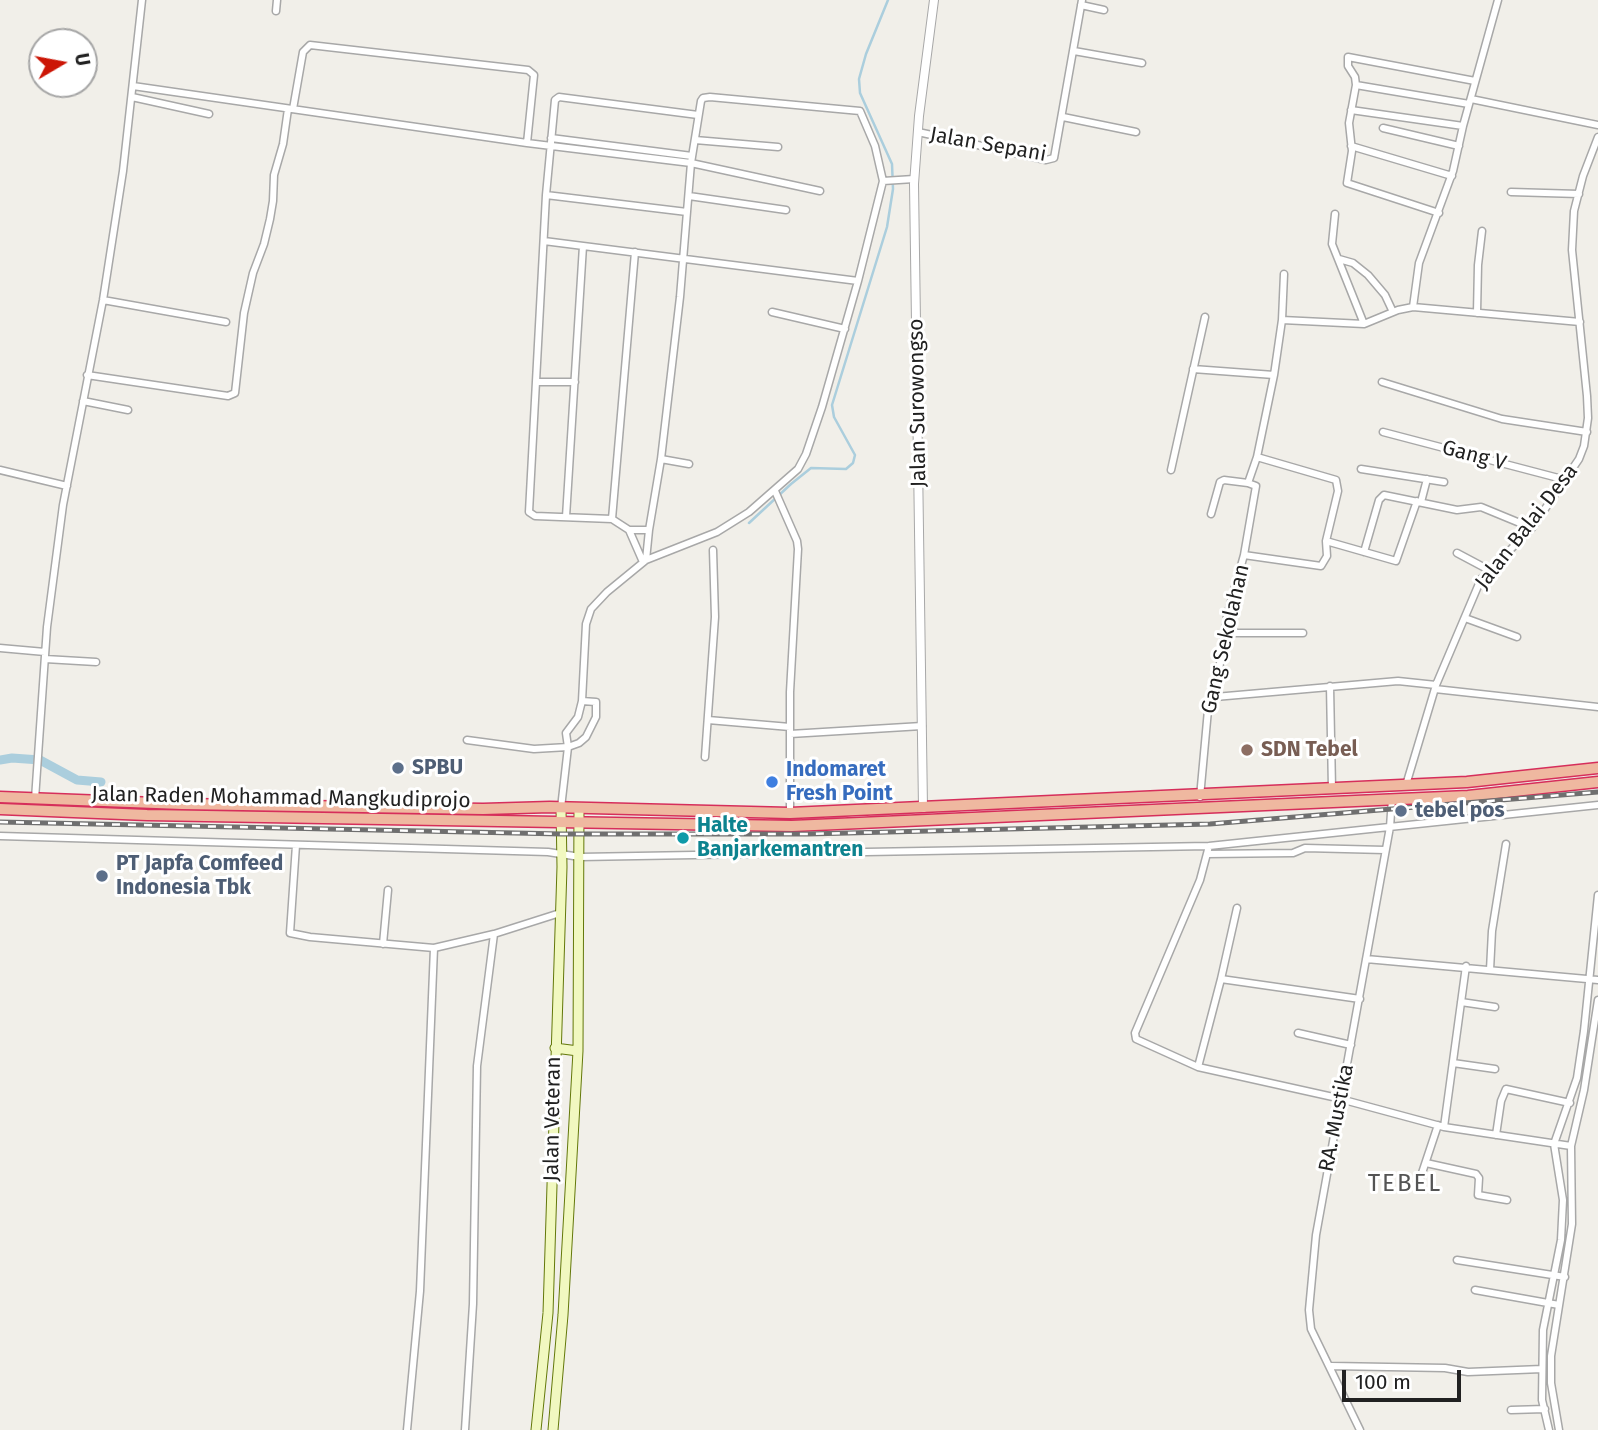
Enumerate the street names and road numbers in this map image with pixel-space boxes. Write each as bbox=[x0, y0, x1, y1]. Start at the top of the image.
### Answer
street label: Jalan Sepani bbox=[928, 122, 1048, 168]
street label: Jalan Surowongso bbox=[904, 318, 932, 488]
street label: Gang V bbox=[1439, 435, 1509, 477]
street label: Jalan Balai Desa bbox=[1470, 459, 1584, 595]
street label: Gang Sekolahan bbox=[1197, 562, 1255, 716]
street label: Jalan Raden Mohammad Mangkudiprojo bbox=[91, 782, 471, 814]
street label: Jalan Veteran bbox=[539, 1056, 567, 1182]
street label: RA. Mustika bbox=[1314, 1062, 1360, 1174]

